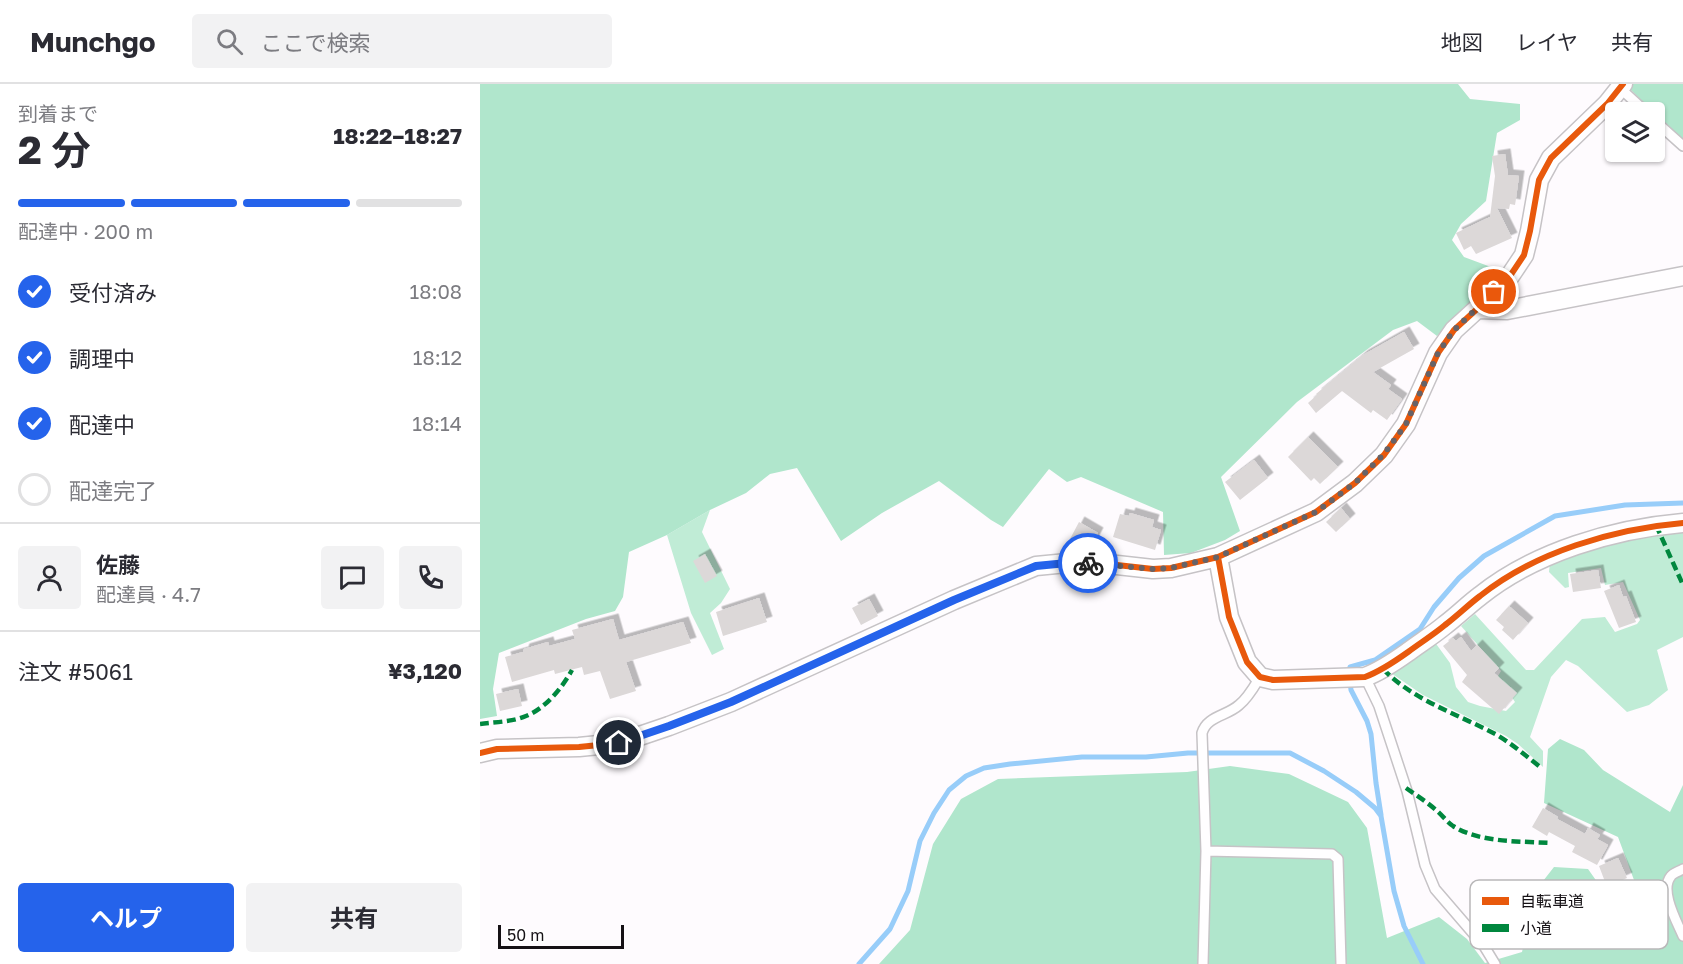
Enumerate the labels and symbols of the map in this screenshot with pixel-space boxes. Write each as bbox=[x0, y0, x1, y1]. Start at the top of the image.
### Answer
pin bbox=[1468, 266, 1519, 317]
courier bbox=[1058, 533, 1118, 593]
pin bbox=[593, 717, 644, 768]
legend bbox=[1470, 880, 1668, 949]
text: 自転車道 bbox=[1520, 891, 1584, 911]
text: 小道 bbox=[1520, 918, 1552, 938]
scale bar bbox=[498, 922, 624, 950]

